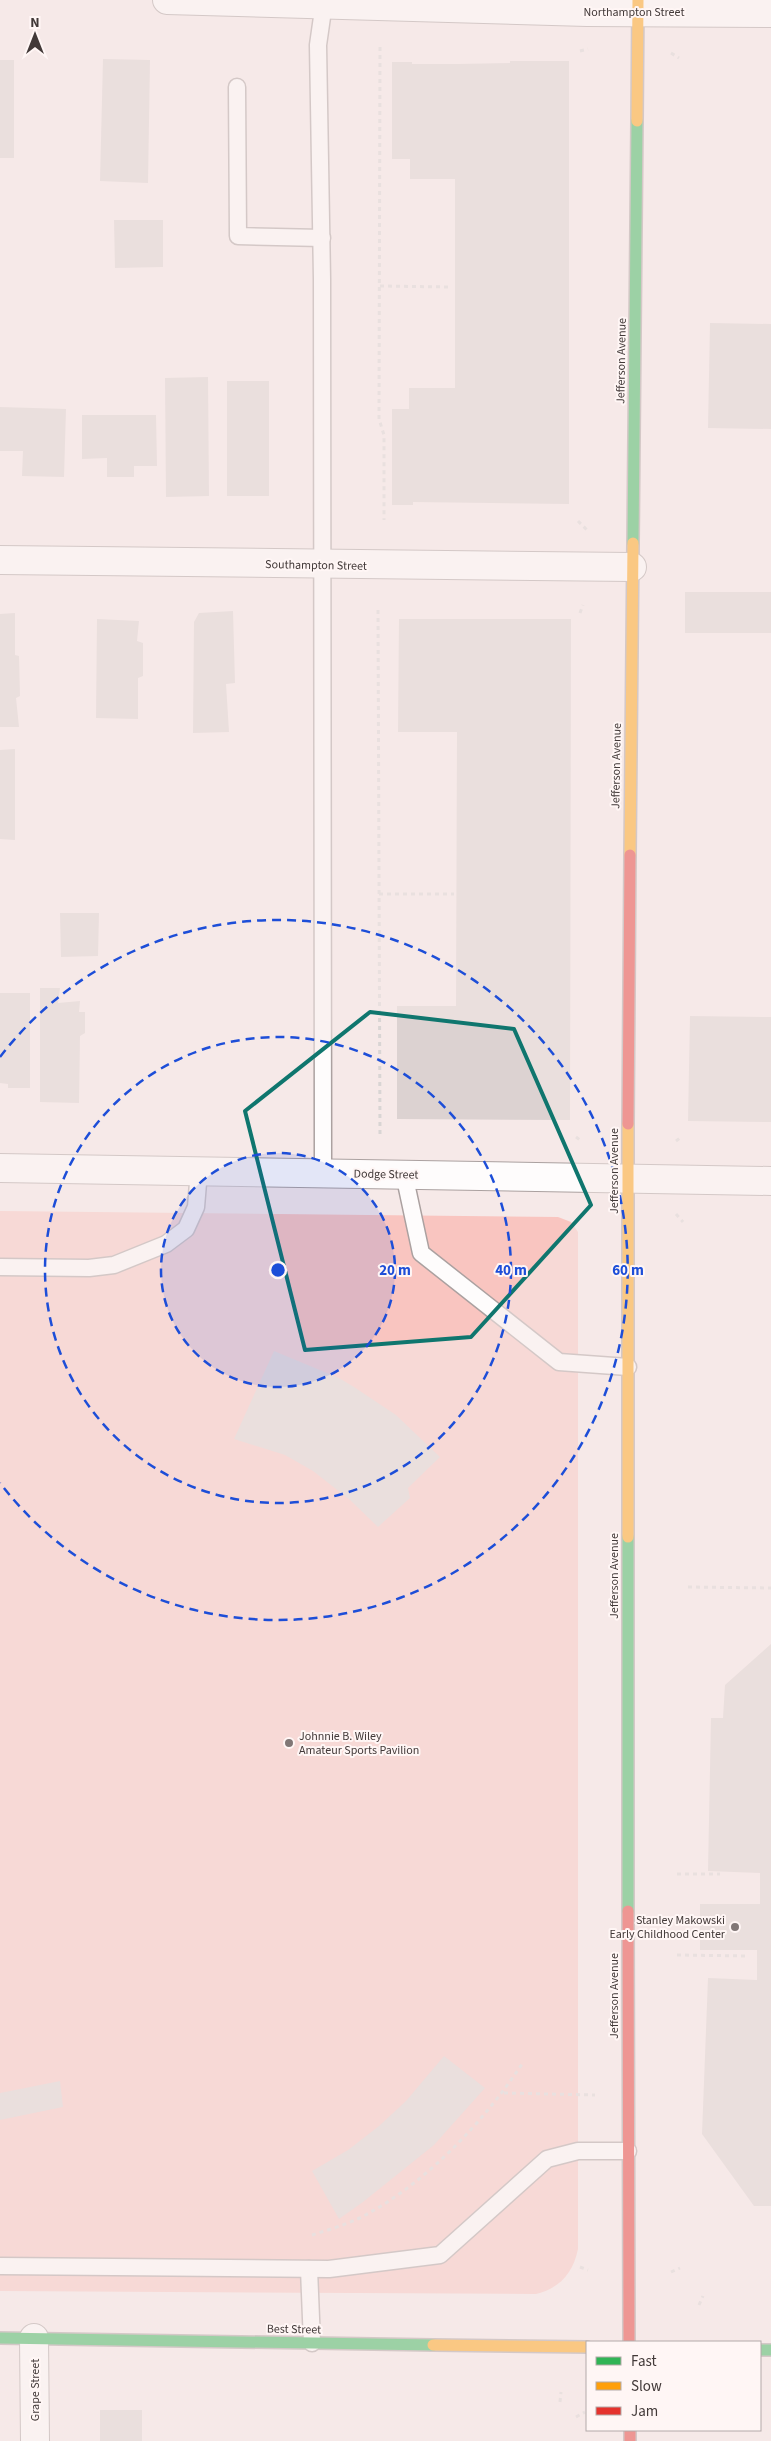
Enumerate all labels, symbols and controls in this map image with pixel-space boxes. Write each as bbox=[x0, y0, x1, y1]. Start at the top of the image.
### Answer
street label: Northampton Street bbox=[584, 4, 684, 21]
north arrow bbox=[10, 10, 60, 60]
text: N bbox=[30, 13, 40, 33]
street label: Jefferson Avenue bbox=[612, 318, 631, 404]
street label: Southampton Street bbox=[265, 556, 367, 575]
street label: Jefferson Avenue bbox=[607, 723, 626, 809]
street label: Jefferson Avenue bbox=[606, 1128, 623, 1214]
street label: Dodge Street bbox=[353, 1165, 419, 1184]
text: 20 m bbox=[379, 1260, 411, 1281]
text: 40 m bbox=[495, 1260, 527, 1281]
text: 60 m bbox=[612, 1260, 644, 1281]
centre of rings bbox=[269, 1261, 287, 1279]
street label: Jefferson Avenue bbox=[606, 1533, 623, 1619]
place label: Johnnie B. Wiley Amateur Sports Pavilion bbox=[299, 1728, 419, 1759]
marker: Johnnie B. Wiley Amateur Sports Pavilion bbox=[283, 1737, 295, 1749]
place label: Stanley Makowski Early Childhood Center bbox=[609, 1912, 726, 1943]
marker: Stanley Makowski Early Childhood Center bbox=[729, 1921, 741, 1933]
street label: Jefferson Avenue bbox=[606, 1953, 623, 2039]
street label: Best Street bbox=[267, 2321, 321, 2338]
legend bbox=[586, 2341, 761, 2431]
text: Fast bbox=[631, 2351, 657, 2372]
street label: Grape Street bbox=[27, 2359, 44, 2421]
text: Slow bbox=[631, 2376, 662, 2397]
text: Jam bbox=[631, 2401, 658, 2422]

